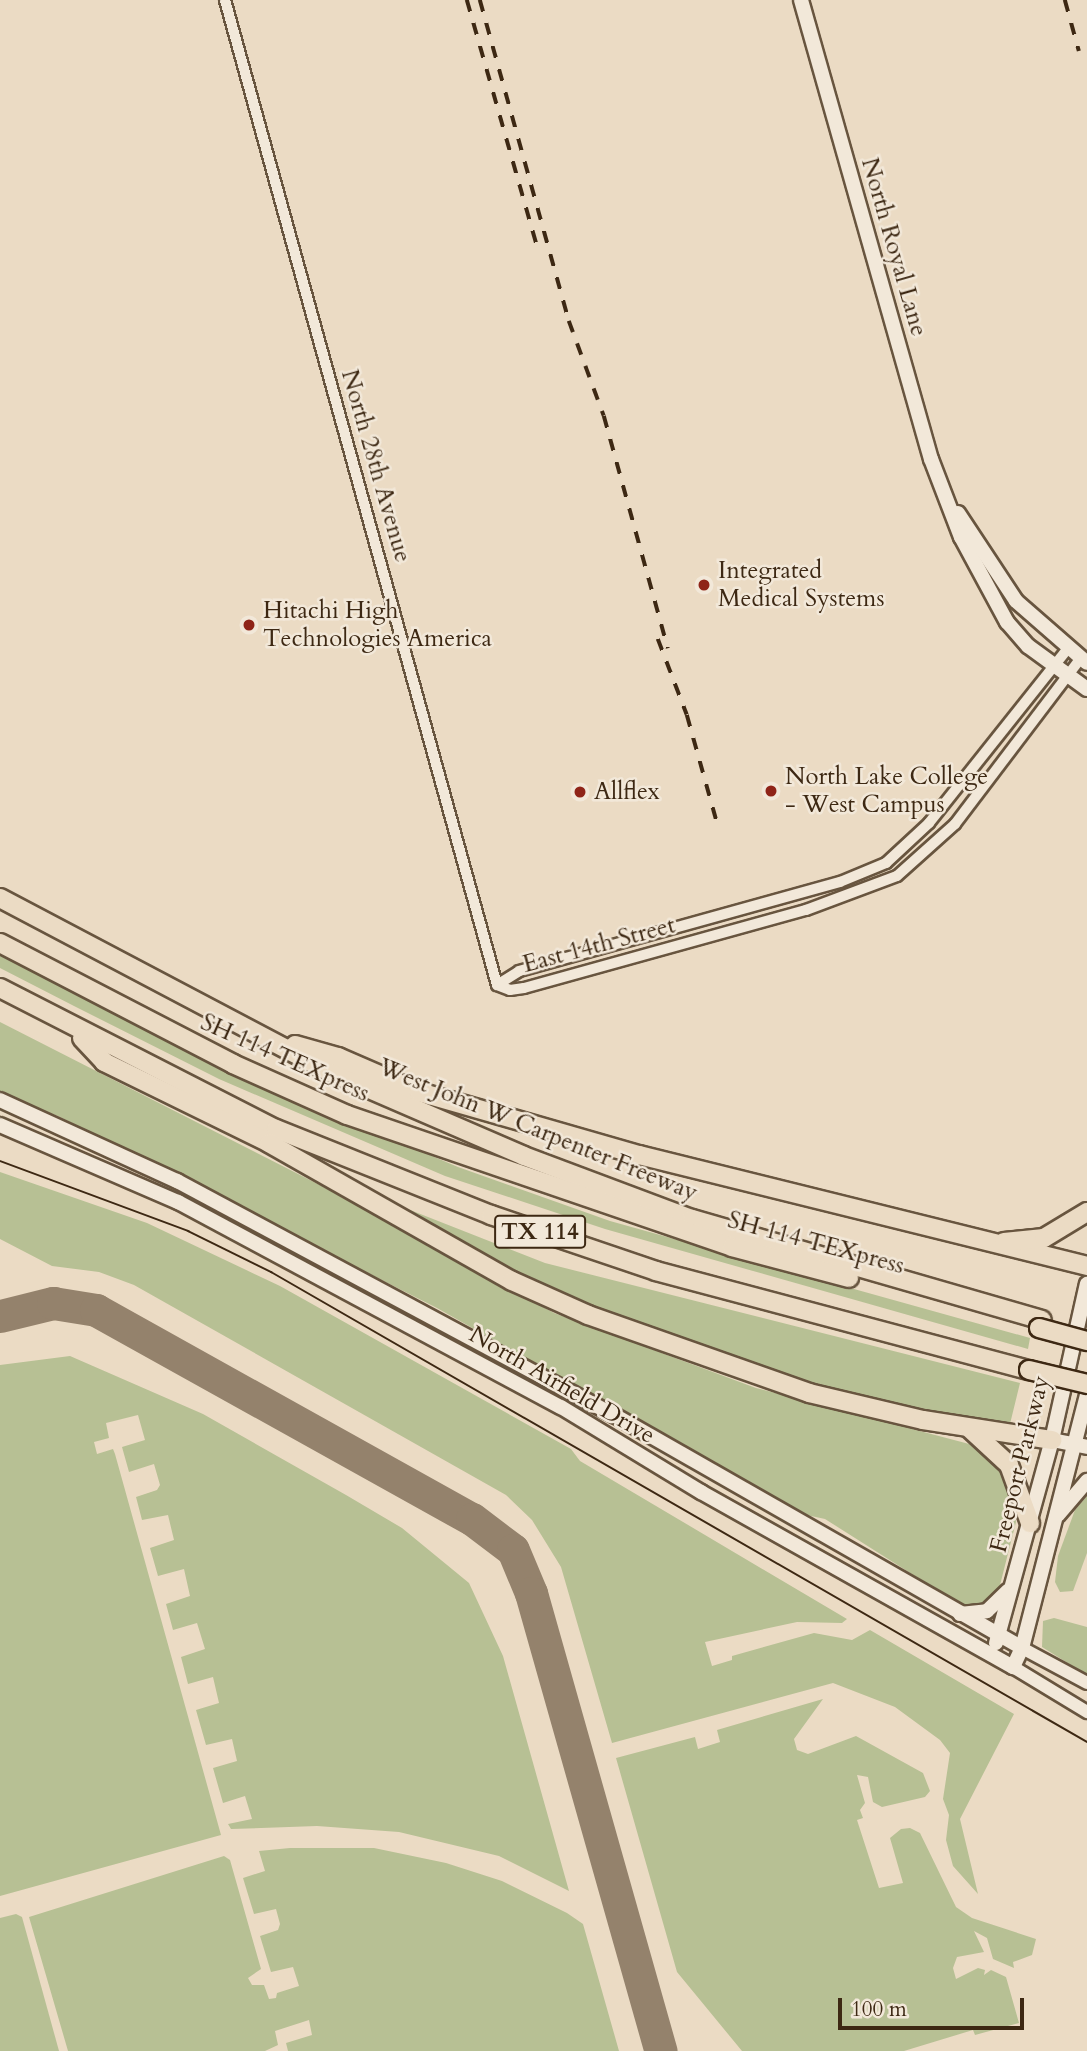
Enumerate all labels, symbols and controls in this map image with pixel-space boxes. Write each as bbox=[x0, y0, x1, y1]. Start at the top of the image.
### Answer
street label: North Royal Lane bbox=[855, 155, 933, 339]
street label: North 28th Avenue bbox=[335, 366, 417, 566]
place label: Integrated Medical Systems bbox=[718, 557, 884, 613]
marker: Integrated Medical Systems bbox=[696, 577, 712, 593]
place label: Hitachi High Technologies America bbox=[263, 597, 492, 653]
marker: Hitachi High Technologies America bbox=[241, 617, 257, 633]
place label: North Lake College - West Campus bbox=[785, 763, 988, 819]
place label: Allflex bbox=[594, 778, 660, 806]
marker: North Lake College - West Campus bbox=[763, 783, 779, 799]
marker: Allflex bbox=[572, 784, 588, 800]
street label: East 14th Street bbox=[520, 911, 678, 979]
street label: SH 114 TEXpress bbox=[196, 1008, 374, 1108]
street label: West John W Carpenter Freeway bbox=[374, 1053, 702, 1207]
street label: SH 114 TEXpress bbox=[725, 1206, 907, 1280]
road number: TX 114 bbox=[493, 1212, 587, 1252]
street label: North Airfield Drive bbox=[464, 1320, 660, 1450]
street label: Freeport Parkway bbox=[984, 1373, 1056, 1555]
scale bar bbox=[842, 1984, 1028, 2028]
text: 100 m bbox=[851, 1995, 907, 2024]

